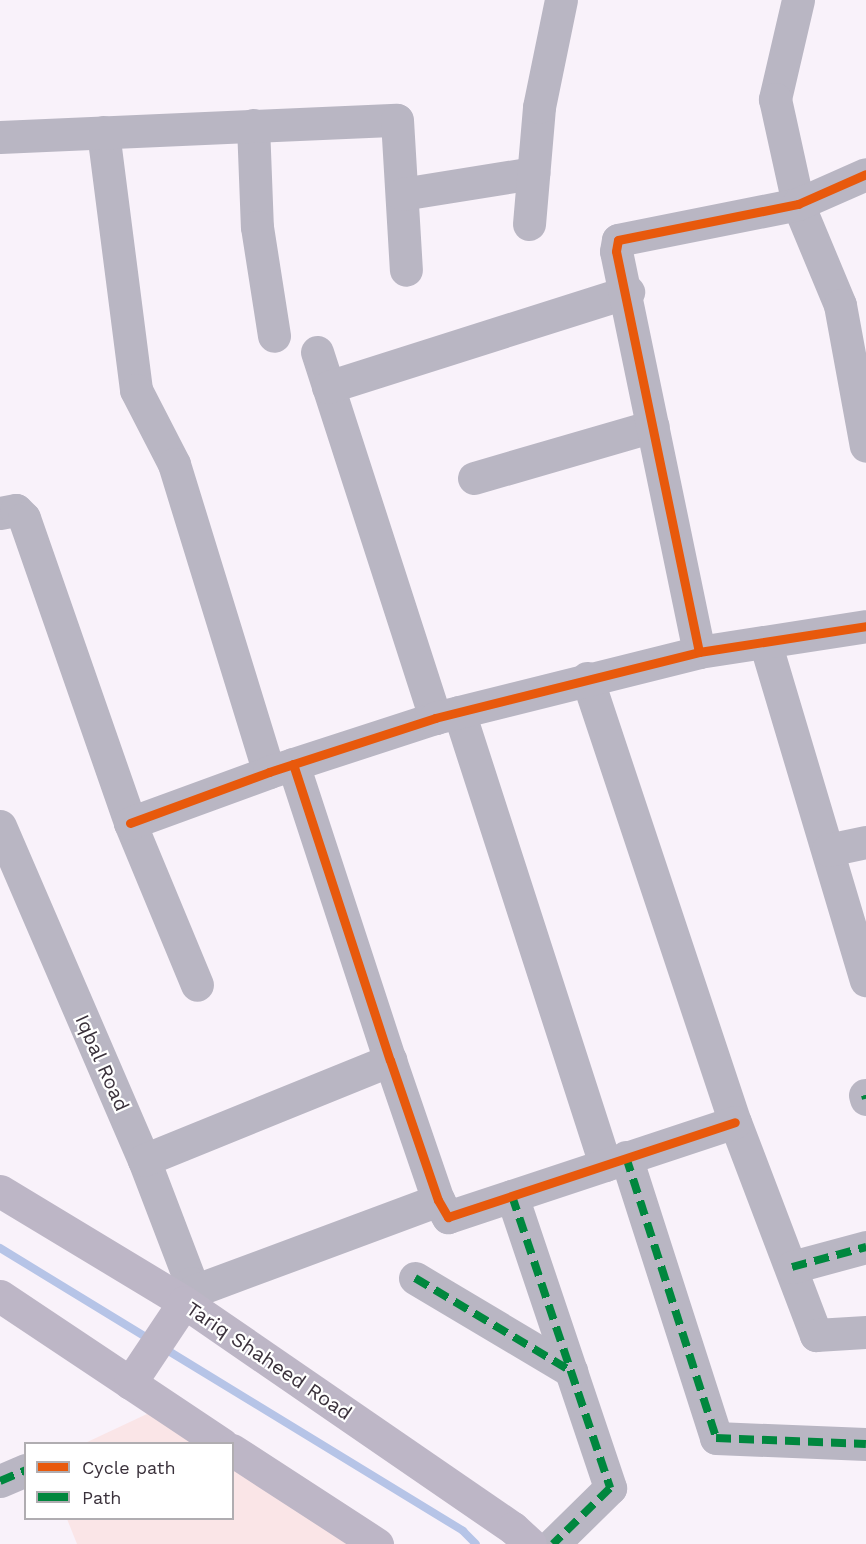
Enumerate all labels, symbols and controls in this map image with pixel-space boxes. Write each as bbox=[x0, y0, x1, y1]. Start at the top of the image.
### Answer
street label: Iqbal Road bbox=[70, 1011, 134, 1115]
street label: Tariq Shaheed Road bbox=[182, 1297, 356, 1425]
legend bbox=[24, 1442, 234, 1520]
text: Cycle path bbox=[82, 1457, 176, 1478]
text: Path bbox=[82, 1487, 122, 1508]

